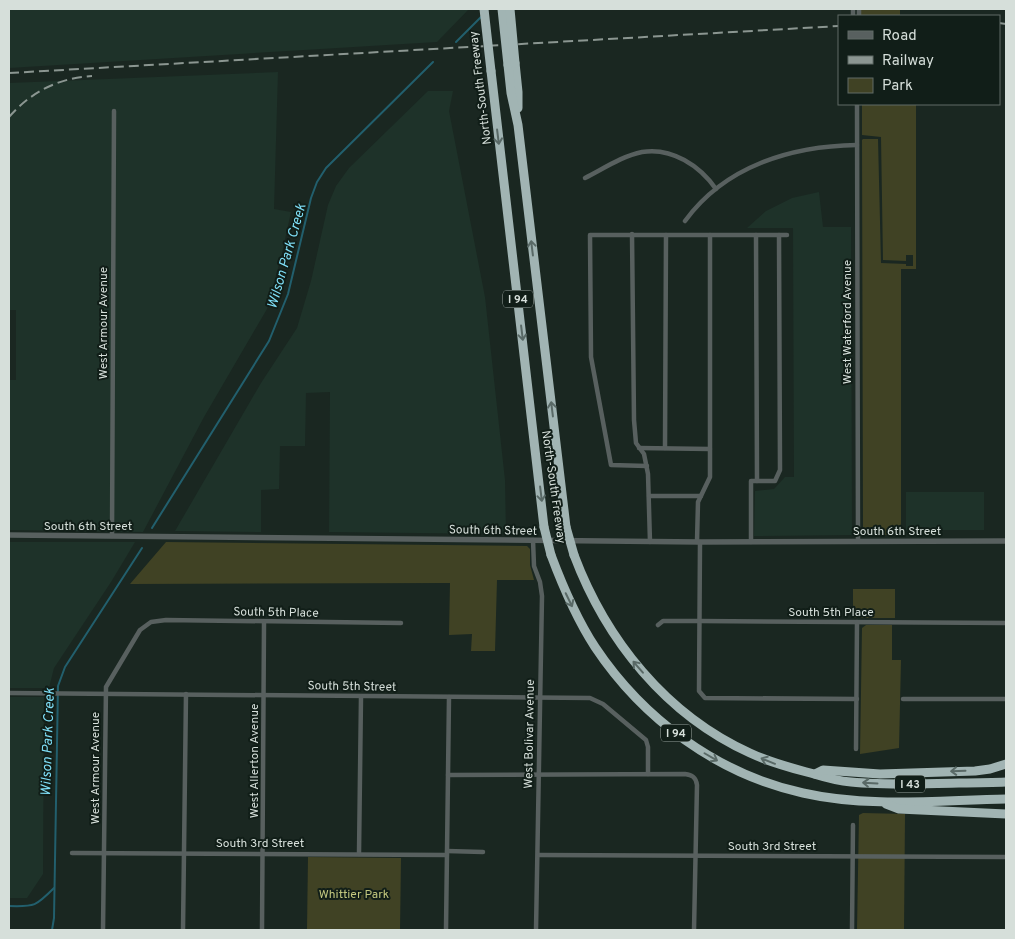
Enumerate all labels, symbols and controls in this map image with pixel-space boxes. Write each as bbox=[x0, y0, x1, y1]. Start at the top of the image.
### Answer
legend bbox=[838, 15, 1000, 105]
text: Road bbox=[882, 27, 917, 46]
street label: North-South Freeway bbox=[466, 30, 496, 146]
text: Railway bbox=[882, 52, 934, 71]
text: Park bbox=[882, 77, 913, 96]
one-way arrow bbox=[493, 129, 503, 145]
water label: Wilson Park Creek bbox=[264, 201, 311, 311]
one-way arrow bbox=[527, 240, 537, 256]
street label: West Waterford Avenue bbox=[840, 260, 856, 384]
street label: West Armour Avenue bbox=[96, 267, 112, 379]
road number: I 94 bbox=[503, 290, 533, 308]
one-way arrow bbox=[517, 325, 527, 341]
one-way arrow bbox=[547, 402, 557, 418]
street label: North-South Freeway bbox=[537, 429, 569, 545]
one-way arrow bbox=[536, 486, 546, 502]
street label: South 6th Street bbox=[44, 519, 132, 535]
street label: South 6th Street bbox=[449, 522, 537, 540]
street label: South 6th Street bbox=[853, 524, 941, 540]
one-way arrow bbox=[565, 592, 574, 607]
street label: South 5th Place bbox=[233, 604, 319, 622]
street label: South 5th Place bbox=[788, 605, 874, 621]
one-way arrow bbox=[632, 660, 643, 673]
street label: South 5th Street bbox=[308, 678, 396, 696]
street label: West Bolivar Avenue bbox=[521, 679, 539, 789]
water label: Wilson Park Creek bbox=[38, 687, 59, 797]
street label: West Allerton Avenue bbox=[247, 704, 263, 818]
street label: West Armour Avenue bbox=[88, 712, 104, 824]
road number: I 94 bbox=[661, 724, 691, 741]
one-way arrow bbox=[704, 752, 718, 762]
one-way arrow bbox=[761, 755, 776, 765]
one-way arrow bbox=[951, 767, 967, 776]
road number: I 43 bbox=[895, 776, 925, 792]
one-way arrow bbox=[862, 779, 878, 788]
street label: South 3rd Street bbox=[216, 836, 304, 852]
street label: South 3rd Street bbox=[728, 839, 816, 855]
park label: Whittier Park bbox=[319, 887, 389, 903]

